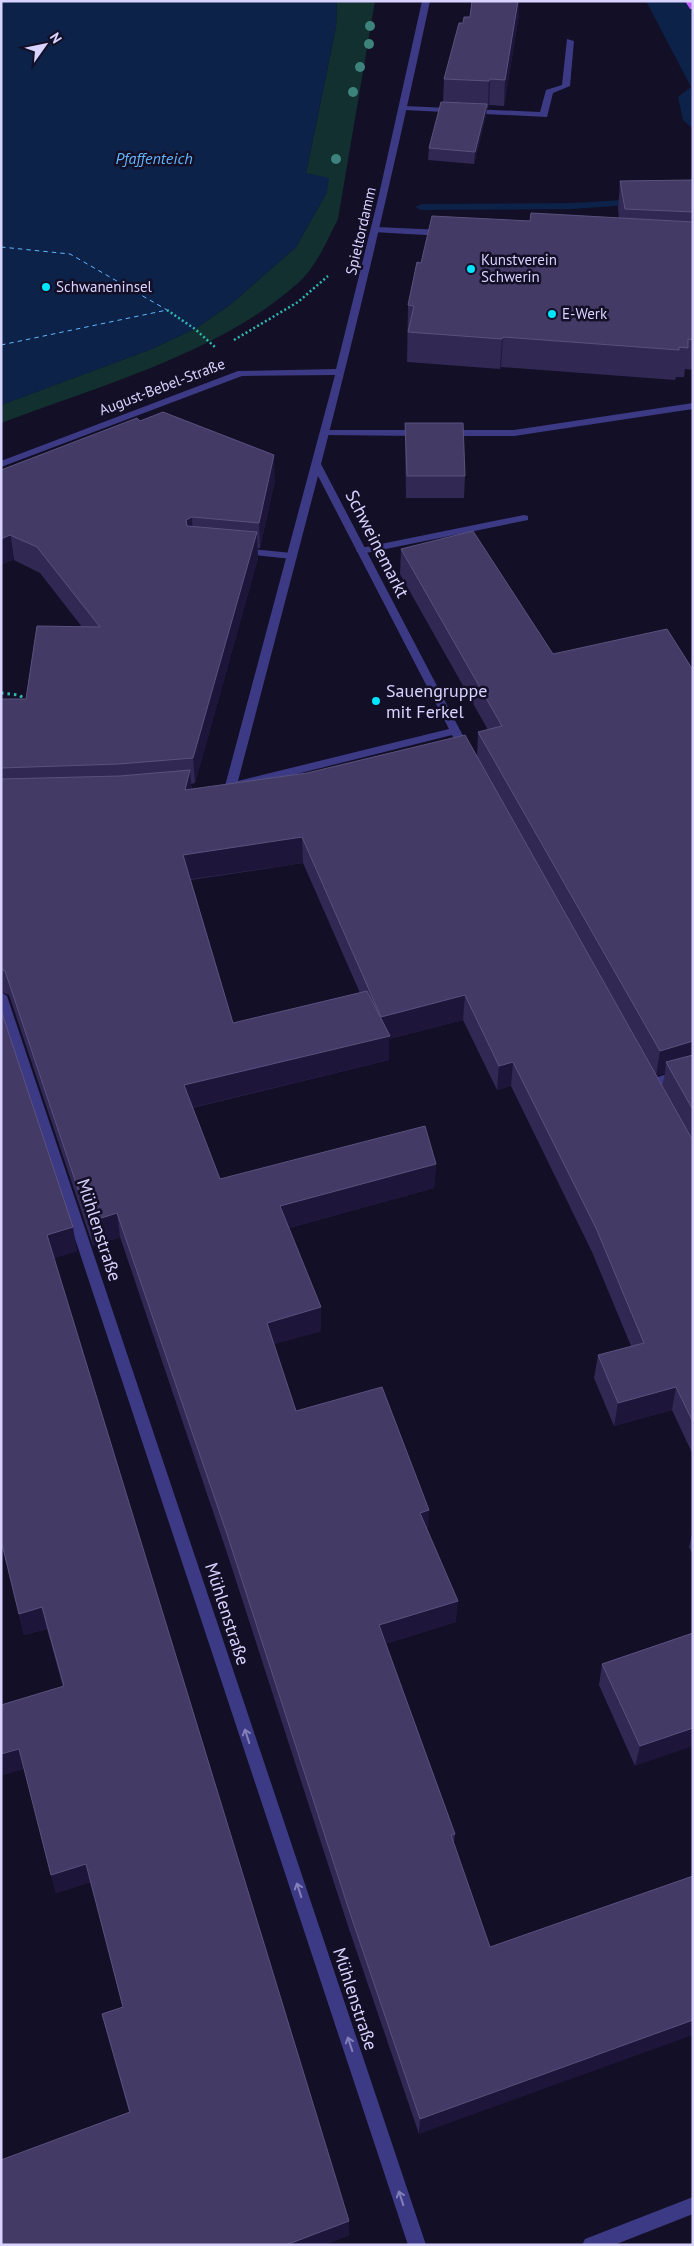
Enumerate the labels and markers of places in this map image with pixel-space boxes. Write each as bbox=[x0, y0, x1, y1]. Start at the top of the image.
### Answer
place label: Kunstverein Schwerin bbox=[481, 250, 557, 286]
marker: Kunstverein Schwerin bbox=[465, 263, 477, 275]
place label: Schwaneninsel bbox=[56, 277, 153, 296]
marker: Schwaneninsel bbox=[40, 281, 52, 293]
place label: E-Werk bbox=[562, 304, 608, 323]
marker: E-Werk bbox=[546, 308, 558, 320]
place label: Sauengruppe mit Ferkel bbox=[386, 679, 487, 723]
marker: Sauengruppe mit Ferkel bbox=[370, 695, 382, 707]

